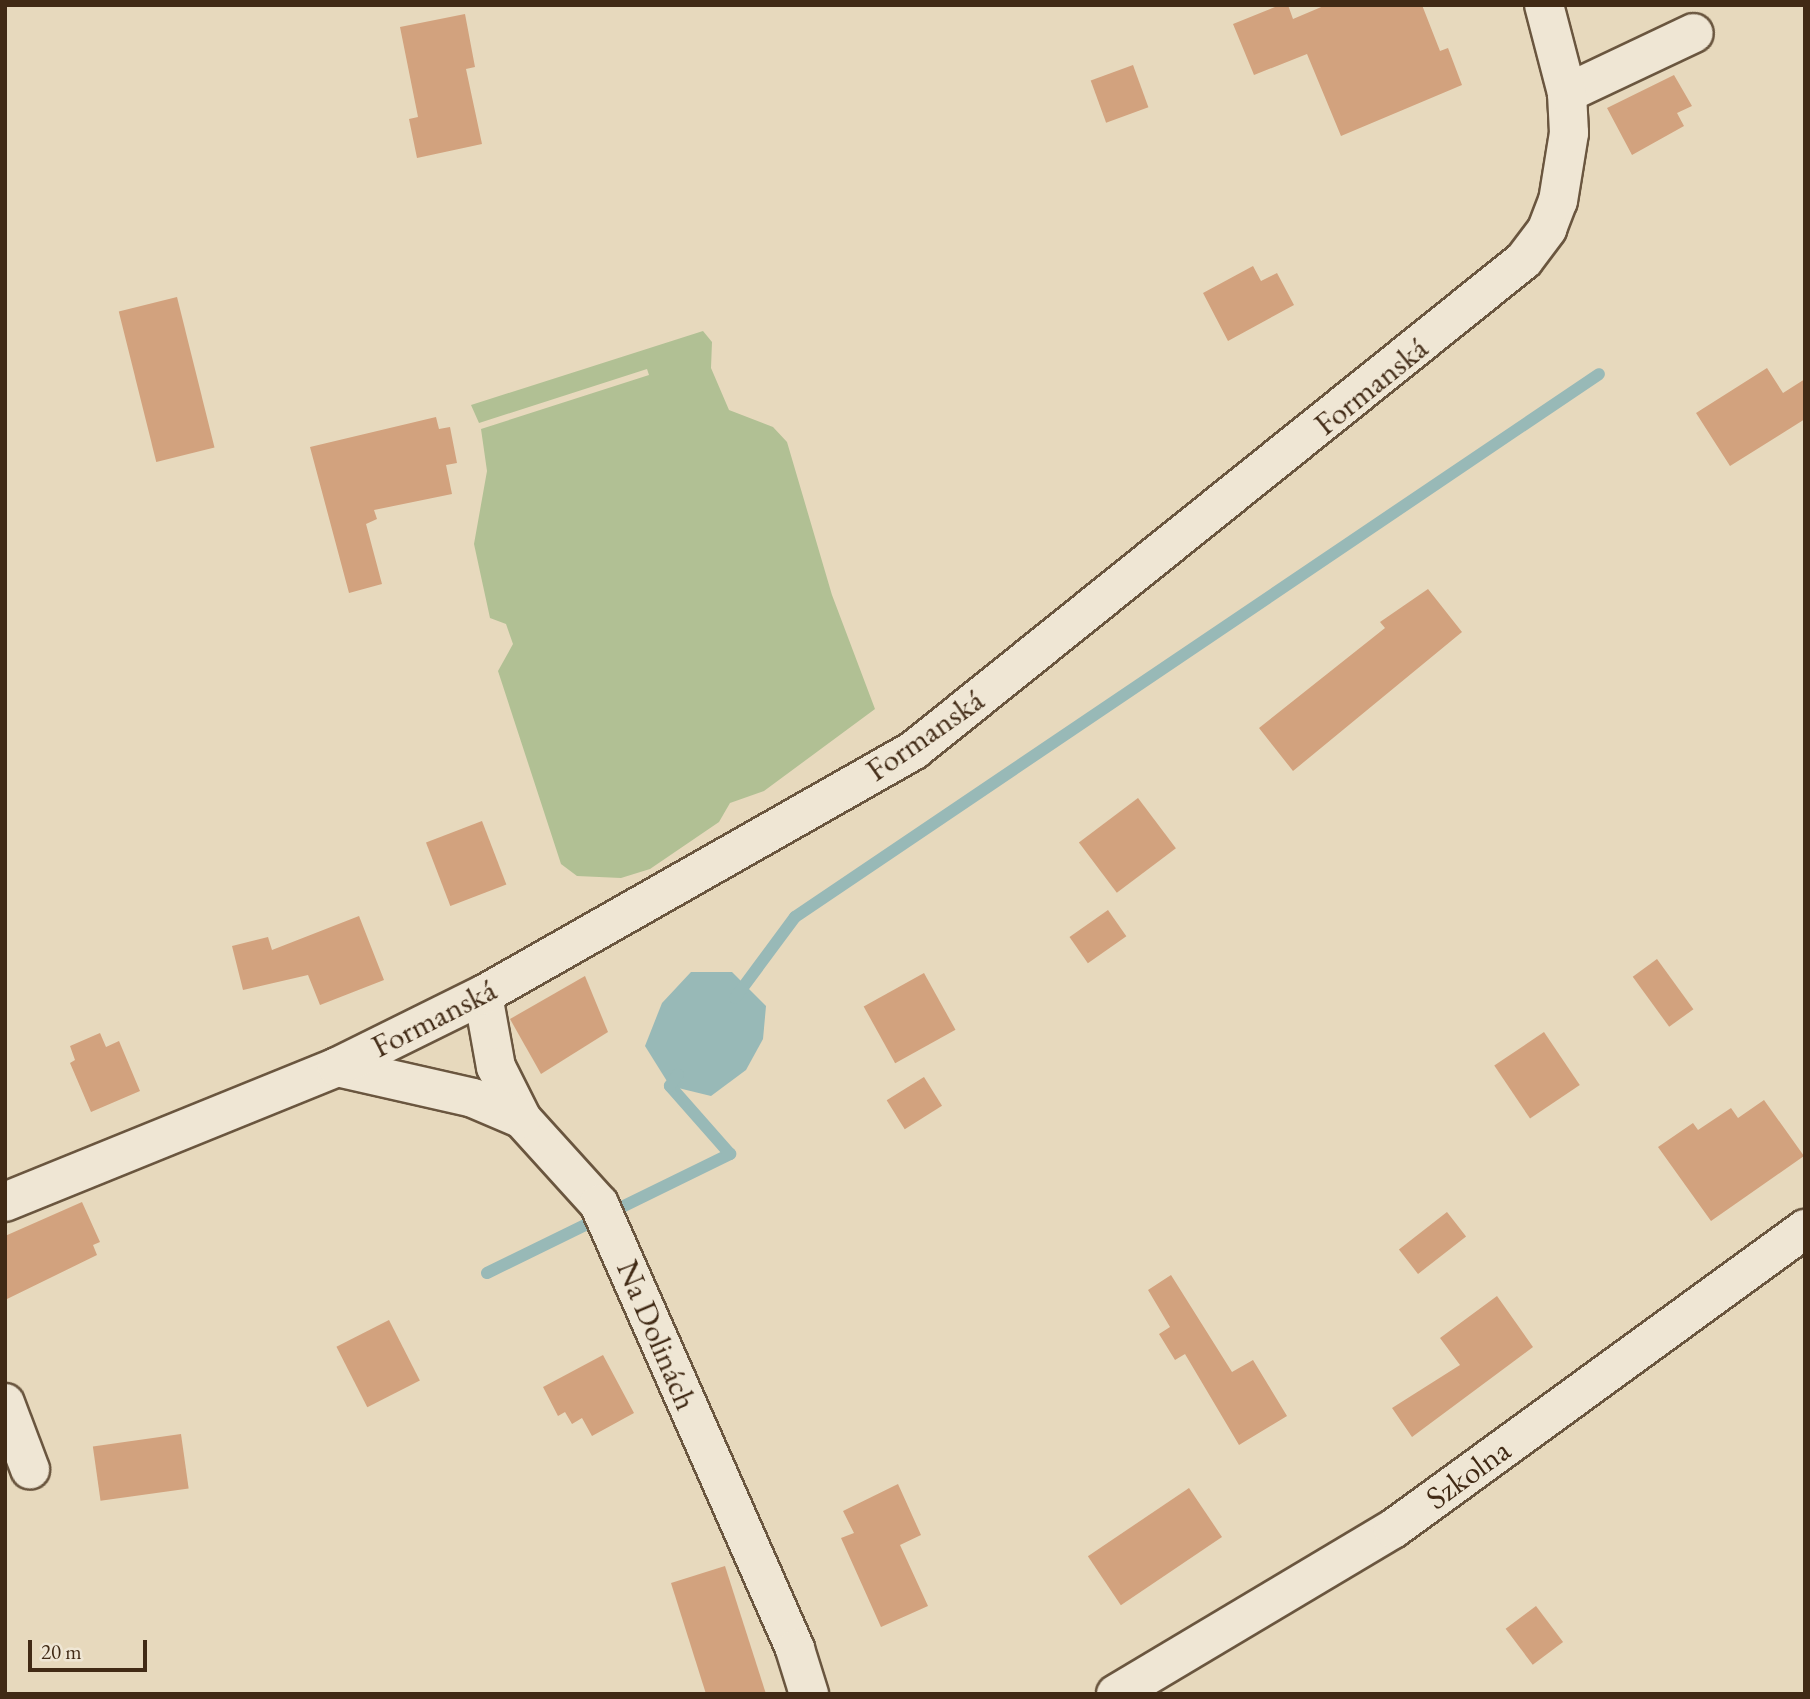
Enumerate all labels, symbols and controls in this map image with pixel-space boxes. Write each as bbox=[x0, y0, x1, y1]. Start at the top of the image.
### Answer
street label: Formanská bbox=[1307, 329, 1435, 443]
street label: Formanská bbox=[859, 681, 991, 789]
street label: Formanská bbox=[365, 970, 503, 1066]
street label: Na Dolinách bbox=[608, 1254, 706, 1416]
street label: Szkolna bbox=[1418, 1431, 1518, 1517]
scale bar bbox=[32, 1626, 150, 1670]
text: 20 m bbox=[41, 1638, 82, 1665]

